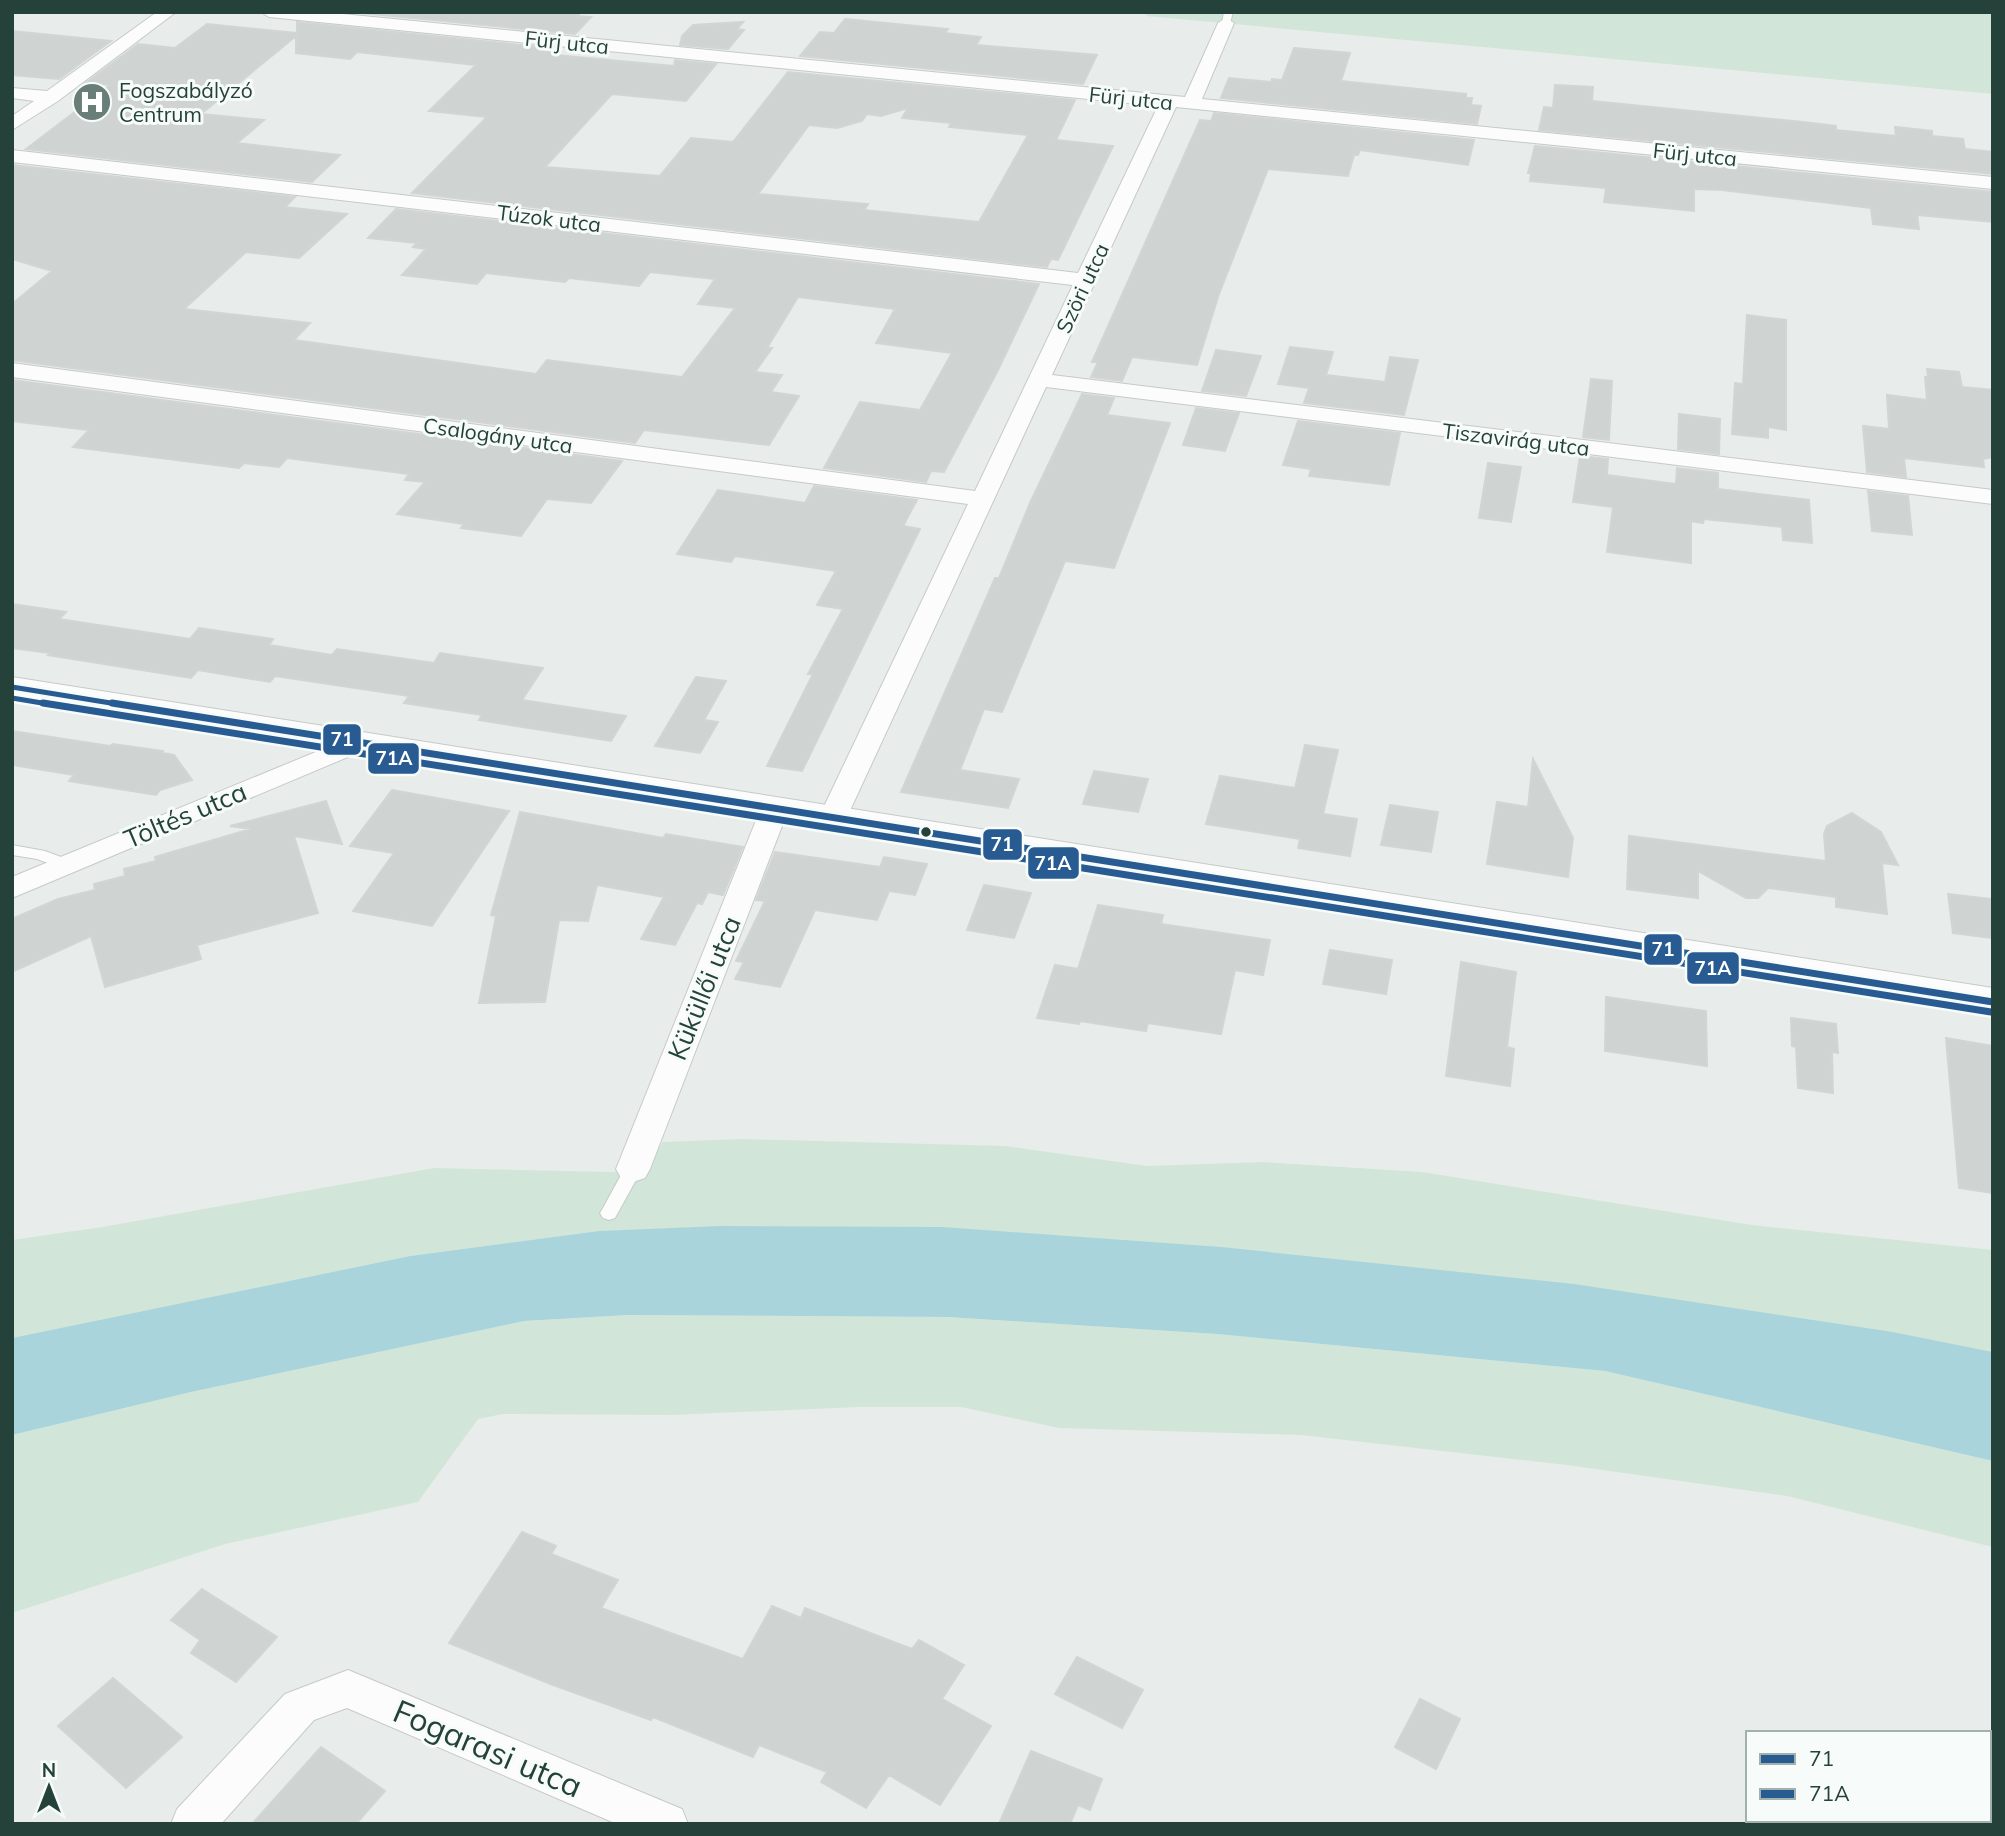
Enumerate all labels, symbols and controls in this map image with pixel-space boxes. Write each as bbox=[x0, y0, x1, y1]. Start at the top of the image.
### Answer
street label: Fürj utca bbox=[524, 25, 610, 59]
place label: Fogszabályzó Centrum bbox=[119, 77, 253, 127]
hospital icon: Fogszabályzó Centrum bbox=[71, 81, 113, 123]
street label: Fürj utca bbox=[1088, 81, 1174, 115]
street label: Fürj utca bbox=[1652, 137, 1738, 171]
street label: Túzok utca bbox=[496, 199, 602, 237]
street label: Szöri utca bbox=[1050, 239, 1114, 337]
street label: Csalogány utca bbox=[422, 412, 574, 458]
street label: Tiszavirág utca bbox=[1441, 417, 1591, 461]
line badge: 71 bbox=[322, 723, 362, 756]
text: 71 bbox=[331, 727, 353, 751]
line badge: 71A bbox=[367, 742, 420, 775]
text: 71A bbox=[375, 746, 413, 770]
street label: Töltés utca bbox=[119, 774, 251, 856]
unlabelled marker bbox=[919, 825, 933, 839]
line badge: 71 bbox=[982, 828, 1023, 861]
text: 71 bbox=[991, 832, 1013, 856]
line badge: 71A bbox=[1027, 846, 1080, 880]
text: 71A bbox=[1034, 851, 1072, 875]
street label: Küküllői utca bbox=[660, 911, 748, 1065]
line badge: 71 bbox=[1643, 933, 1683, 966]
text: 71 bbox=[1652, 937, 1674, 961]
line badge: 71A bbox=[1686, 951, 1740, 985]
text: 71A bbox=[1694, 956, 1732, 980]
street label: Fogarasi utca bbox=[388, 1690, 588, 1806]
legend bbox=[1746, 1731, 1991, 1822]
text: 71 bbox=[1809, 1745, 1834, 1771]
north arrow bbox=[14, 1752, 84, 1822]
text: N bbox=[42, 1758, 56, 1782]
text: 71A bbox=[1809, 1780, 1850, 1806]

